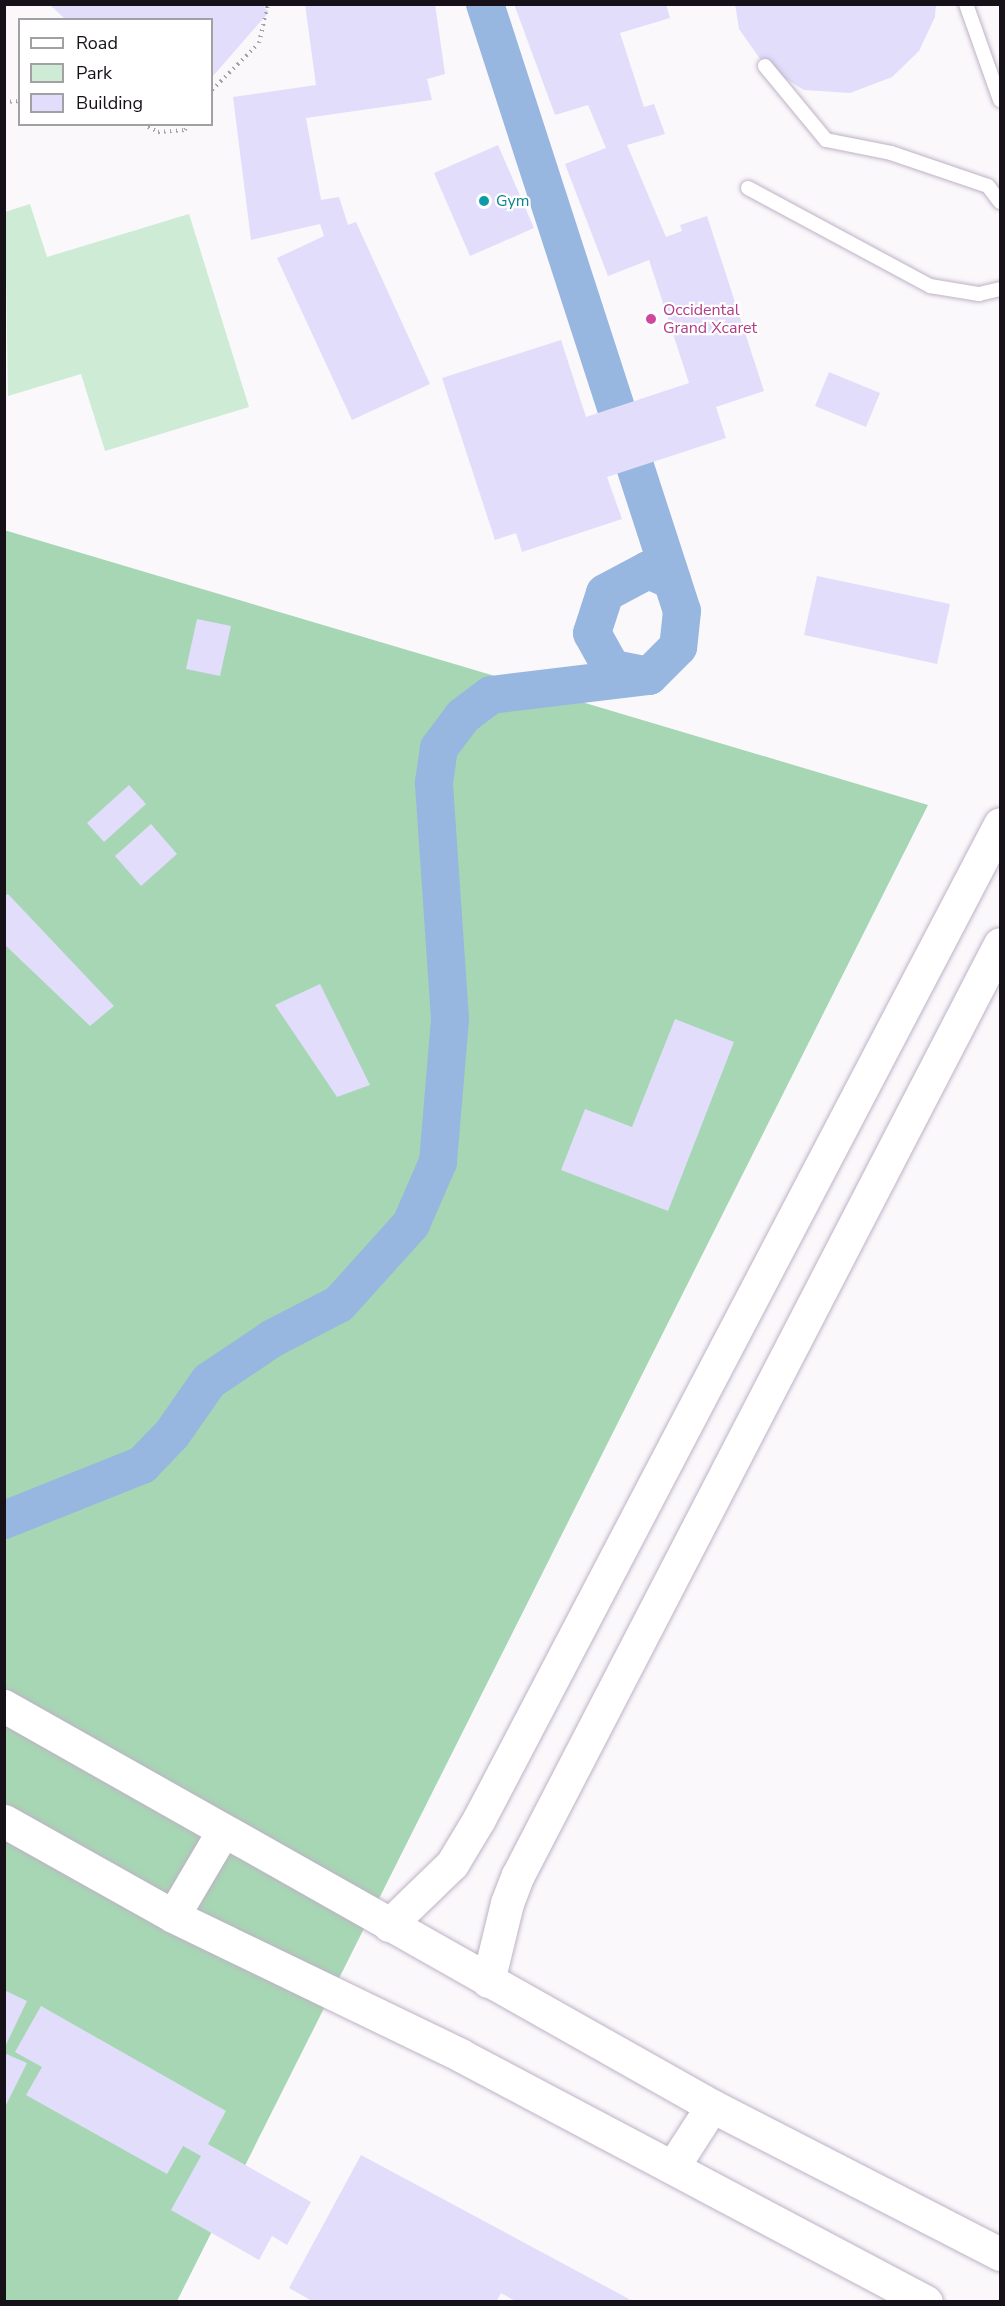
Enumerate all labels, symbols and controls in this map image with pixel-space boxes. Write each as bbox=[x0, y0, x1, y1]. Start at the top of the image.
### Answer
legend bbox=[18, 18, 213, 126]
text: Road bbox=[76, 31, 118, 55]
text: Park bbox=[76, 61, 112, 85]
text: Building bbox=[76, 91, 143, 115]
place label: Gym bbox=[496, 191, 530, 211]
marker: Gym bbox=[477, 194, 491, 208]
place label: Occidental Grand Xcaret bbox=[663, 300, 757, 338]
marker: Occidental Grand Xcaret bbox=[644, 312, 658, 326]

